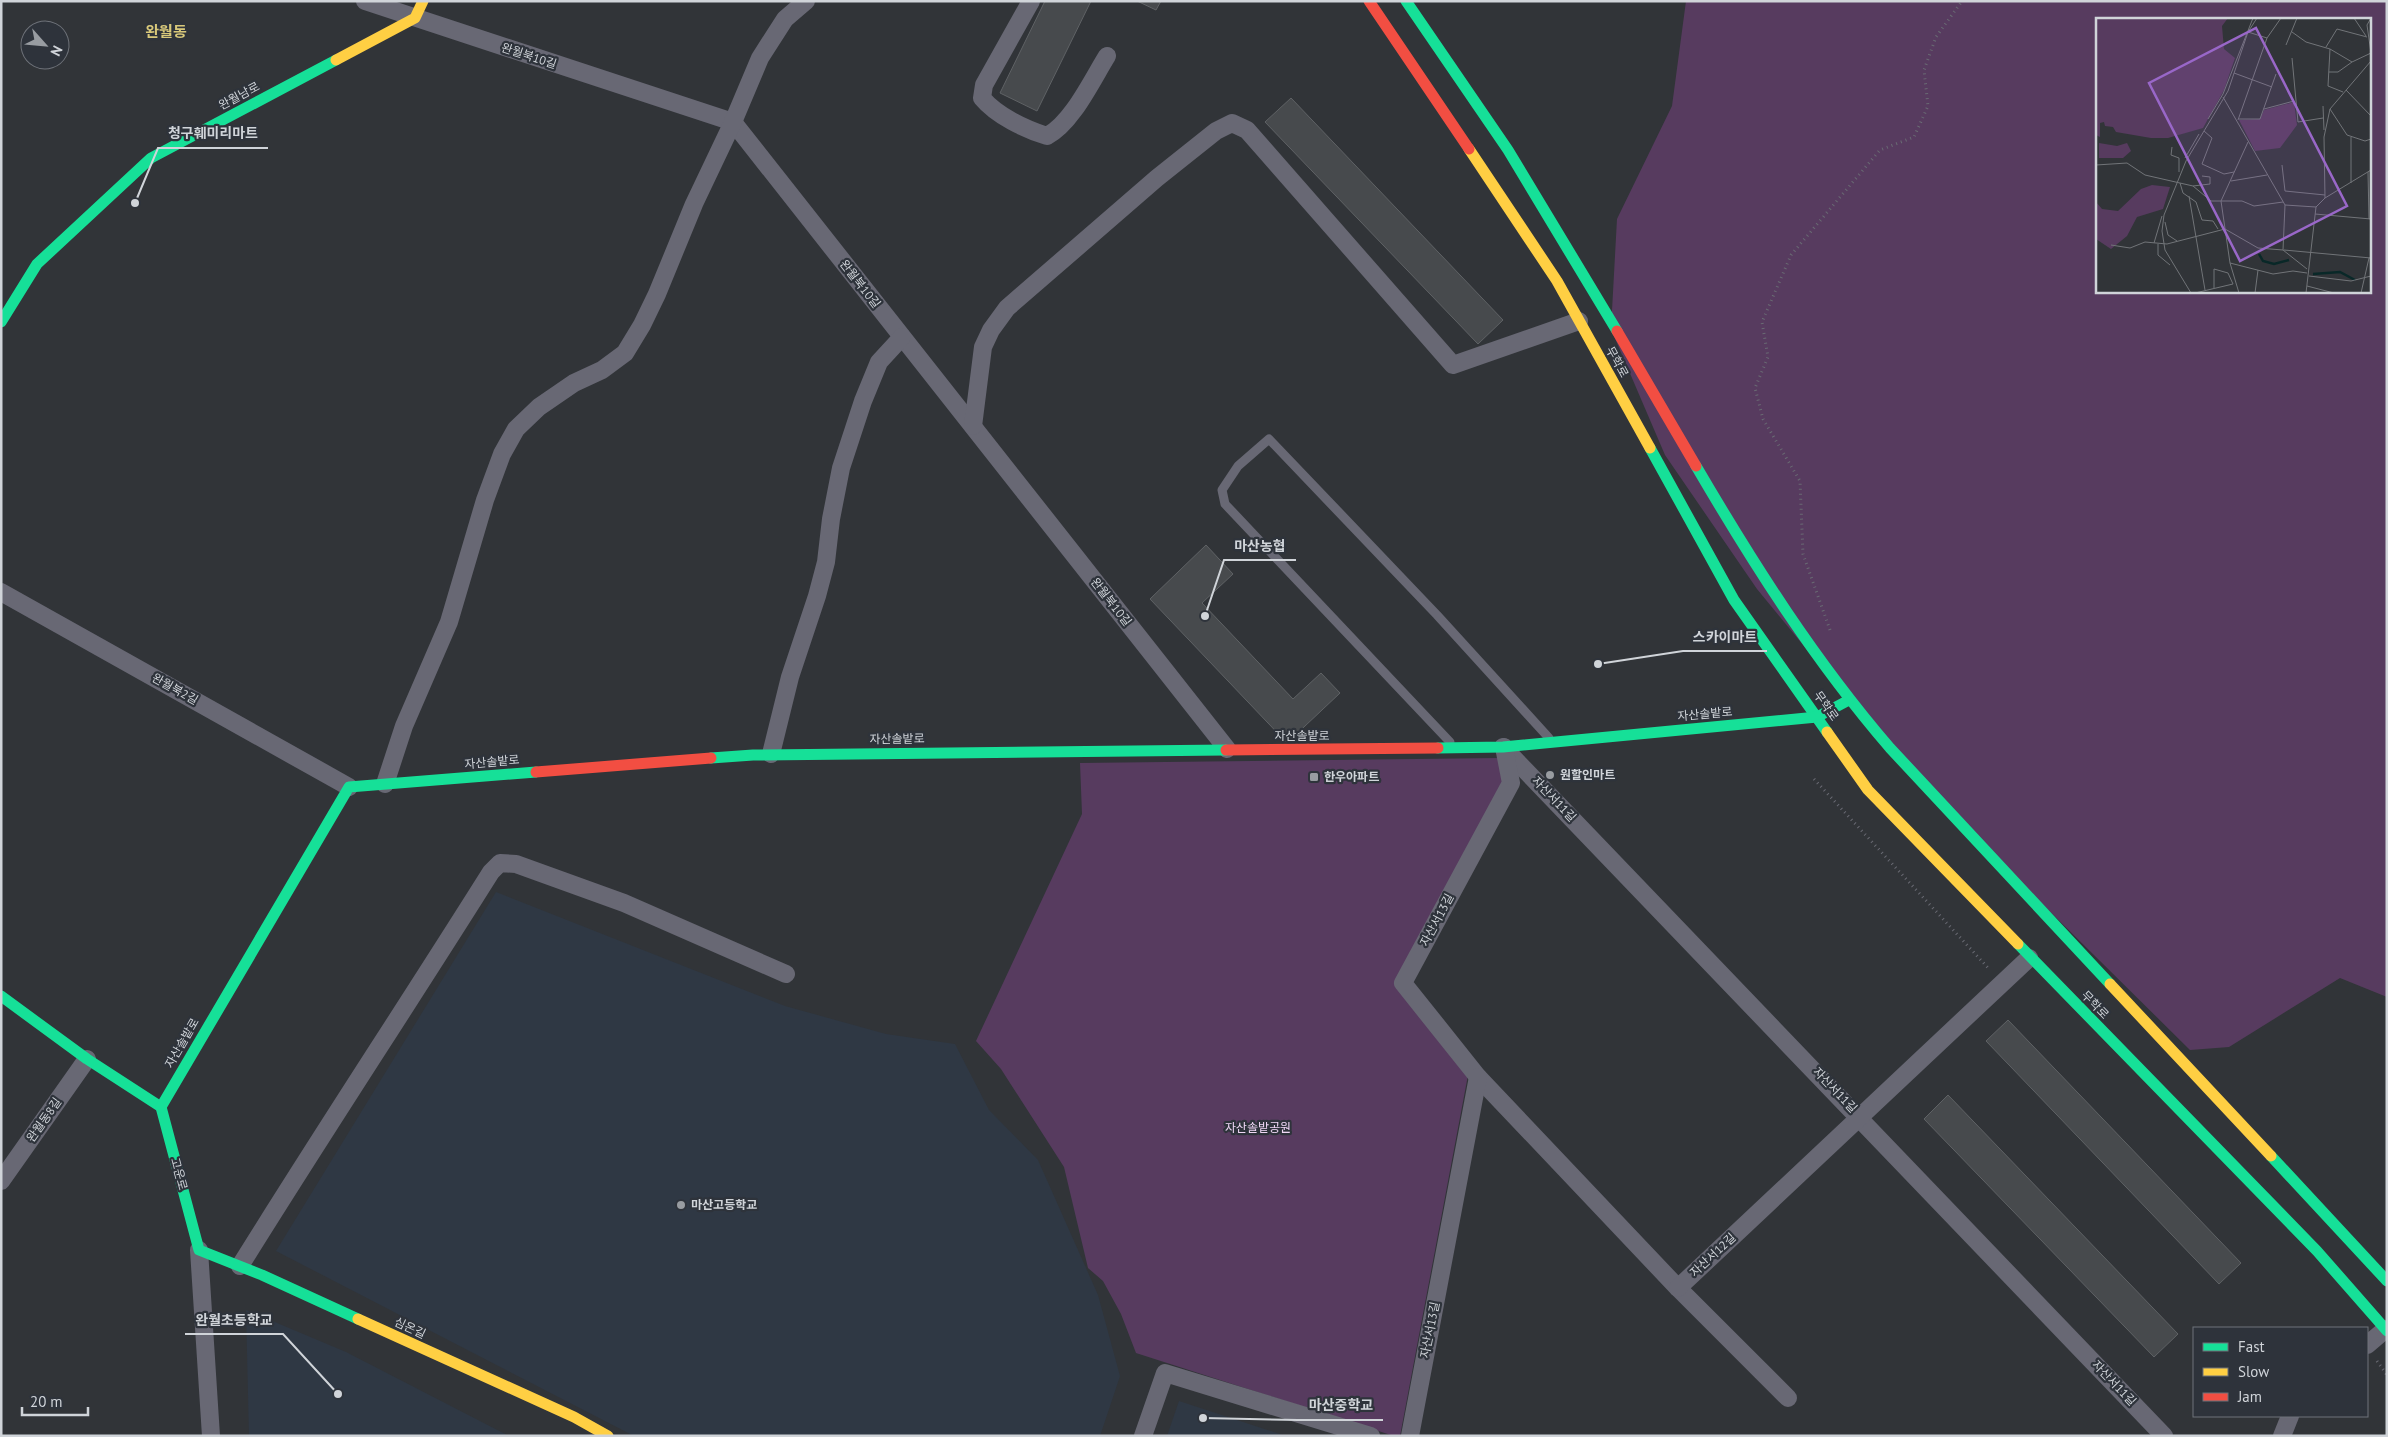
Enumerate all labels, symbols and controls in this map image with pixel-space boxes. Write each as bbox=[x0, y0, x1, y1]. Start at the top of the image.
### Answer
inset map bbox=[2096, 18, 2370, 292]
north arrow bbox=[20, 20, 70, 70]
district label: 완월동 bbox=[145, 22, 187, 41]
street label: 완월북10길 bbox=[500, 40, 559, 72]
text: N bbox=[46, 43, 67, 59]
street label: 완월남로 bbox=[216, 79, 262, 113]
callout: 청구훼미리마트 bbox=[158, 119, 268, 148]
text: 청구훼미리마트 bbox=[168, 124, 258, 142]
street label: 완월북10길 bbox=[837, 257, 884, 311]
street label: 무학로 bbox=[1603, 344, 1632, 380]
callout: 마산농협 bbox=[1224, 531, 1296, 560]
text: 마산농협 bbox=[1234, 537, 1286, 555]
street label: 완월북10길 bbox=[1088, 575, 1135, 629]
callout: 스카이마트 bbox=[1683, 622, 1767, 651]
text: 스카이마트 bbox=[1693, 628, 1757, 646]
street label: 완월북2길 bbox=[149, 670, 201, 707]
street label: 무학로 bbox=[1811, 688, 1842, 724]
street label: 자산솔밭로 bbox=[1677, 704, 1733, 723]
street label: 자산솔밭로 bbox=[1274, 728, 1330, 743]
street label: 자산솔밭로 bbox=[869, 731, 925, 746]
street label: 자산솔밭로 bbox=[464, 752, 520, 771]
place label: 원할인마트 bbox=[1560, 767, 1615, 782]
place label: 한우아파트 bbox=[1324, 769, 1379, 784]
marker: 원할인마트 bbox=[1544, 769, 1556, 781]
marker: 한우아파트 bbox=[1308, 771, 1320, 783]
street label: 자산서11길 bbox=[1529, 773, 1580, 824]
street label: 자산서13길 bbox=[1416, 891, 1457, 949]
street label: 무학로 bbox=[2078, 988, 2112, 1022]
street label: 자산솔밭로 bbox=[161, 1015, 202, 1070]
street label: 자산서11길 bbox=[1810, 1064, 1861, 1115]
street label: 완월동8길 bbox=[23, 1095, 64, 1145]
park label: 자산솔밭공원 bbox=[1225, 1120, 1291, 1135]
street label: 고운로 bbox=[168, 1156, 191, 1192]
place label: 마산고등학교 bbox=[691, 1197, 757, 1212]
marker: 마산고등학교 bbox=[675, 1199, 687, 1211]
street label: 자산서12길 bbox=[1687, 1230, 1739, 1280]
street label: 자산서13길 bbox=[1417, 1300, 1442, 1359]
callout: 완월초등학교 bbox=[185, 1305, 283, 1334]
text: 완월초등학교 bbox=[195, 1311, 273, 1329]
street label: 심온길 bbox=[392, 1314, 428, 1341]
legend bbox=[2193, 1327, 2368, 1417]
text: Fast bbox=[2238, 1337, 2265, 1356]
street label: 자산서11길 bbox=[2089, 1357, 2140, 1408]
text: Slow bbox=[2238, 1362, 2269, 1381]
scale bar bbox=[22, 1384, 89, 1416]
text: Jam bbox=[2237, 1387, 2262, 1406]
callout: 마산중학교 bbox=[1298, 1391, 1383, 1420]
text: 20 m bbox=[30, 1392, 63, 1411]
text: 마산중학교 bbox=[1309, 1396, 1373, 1414]

